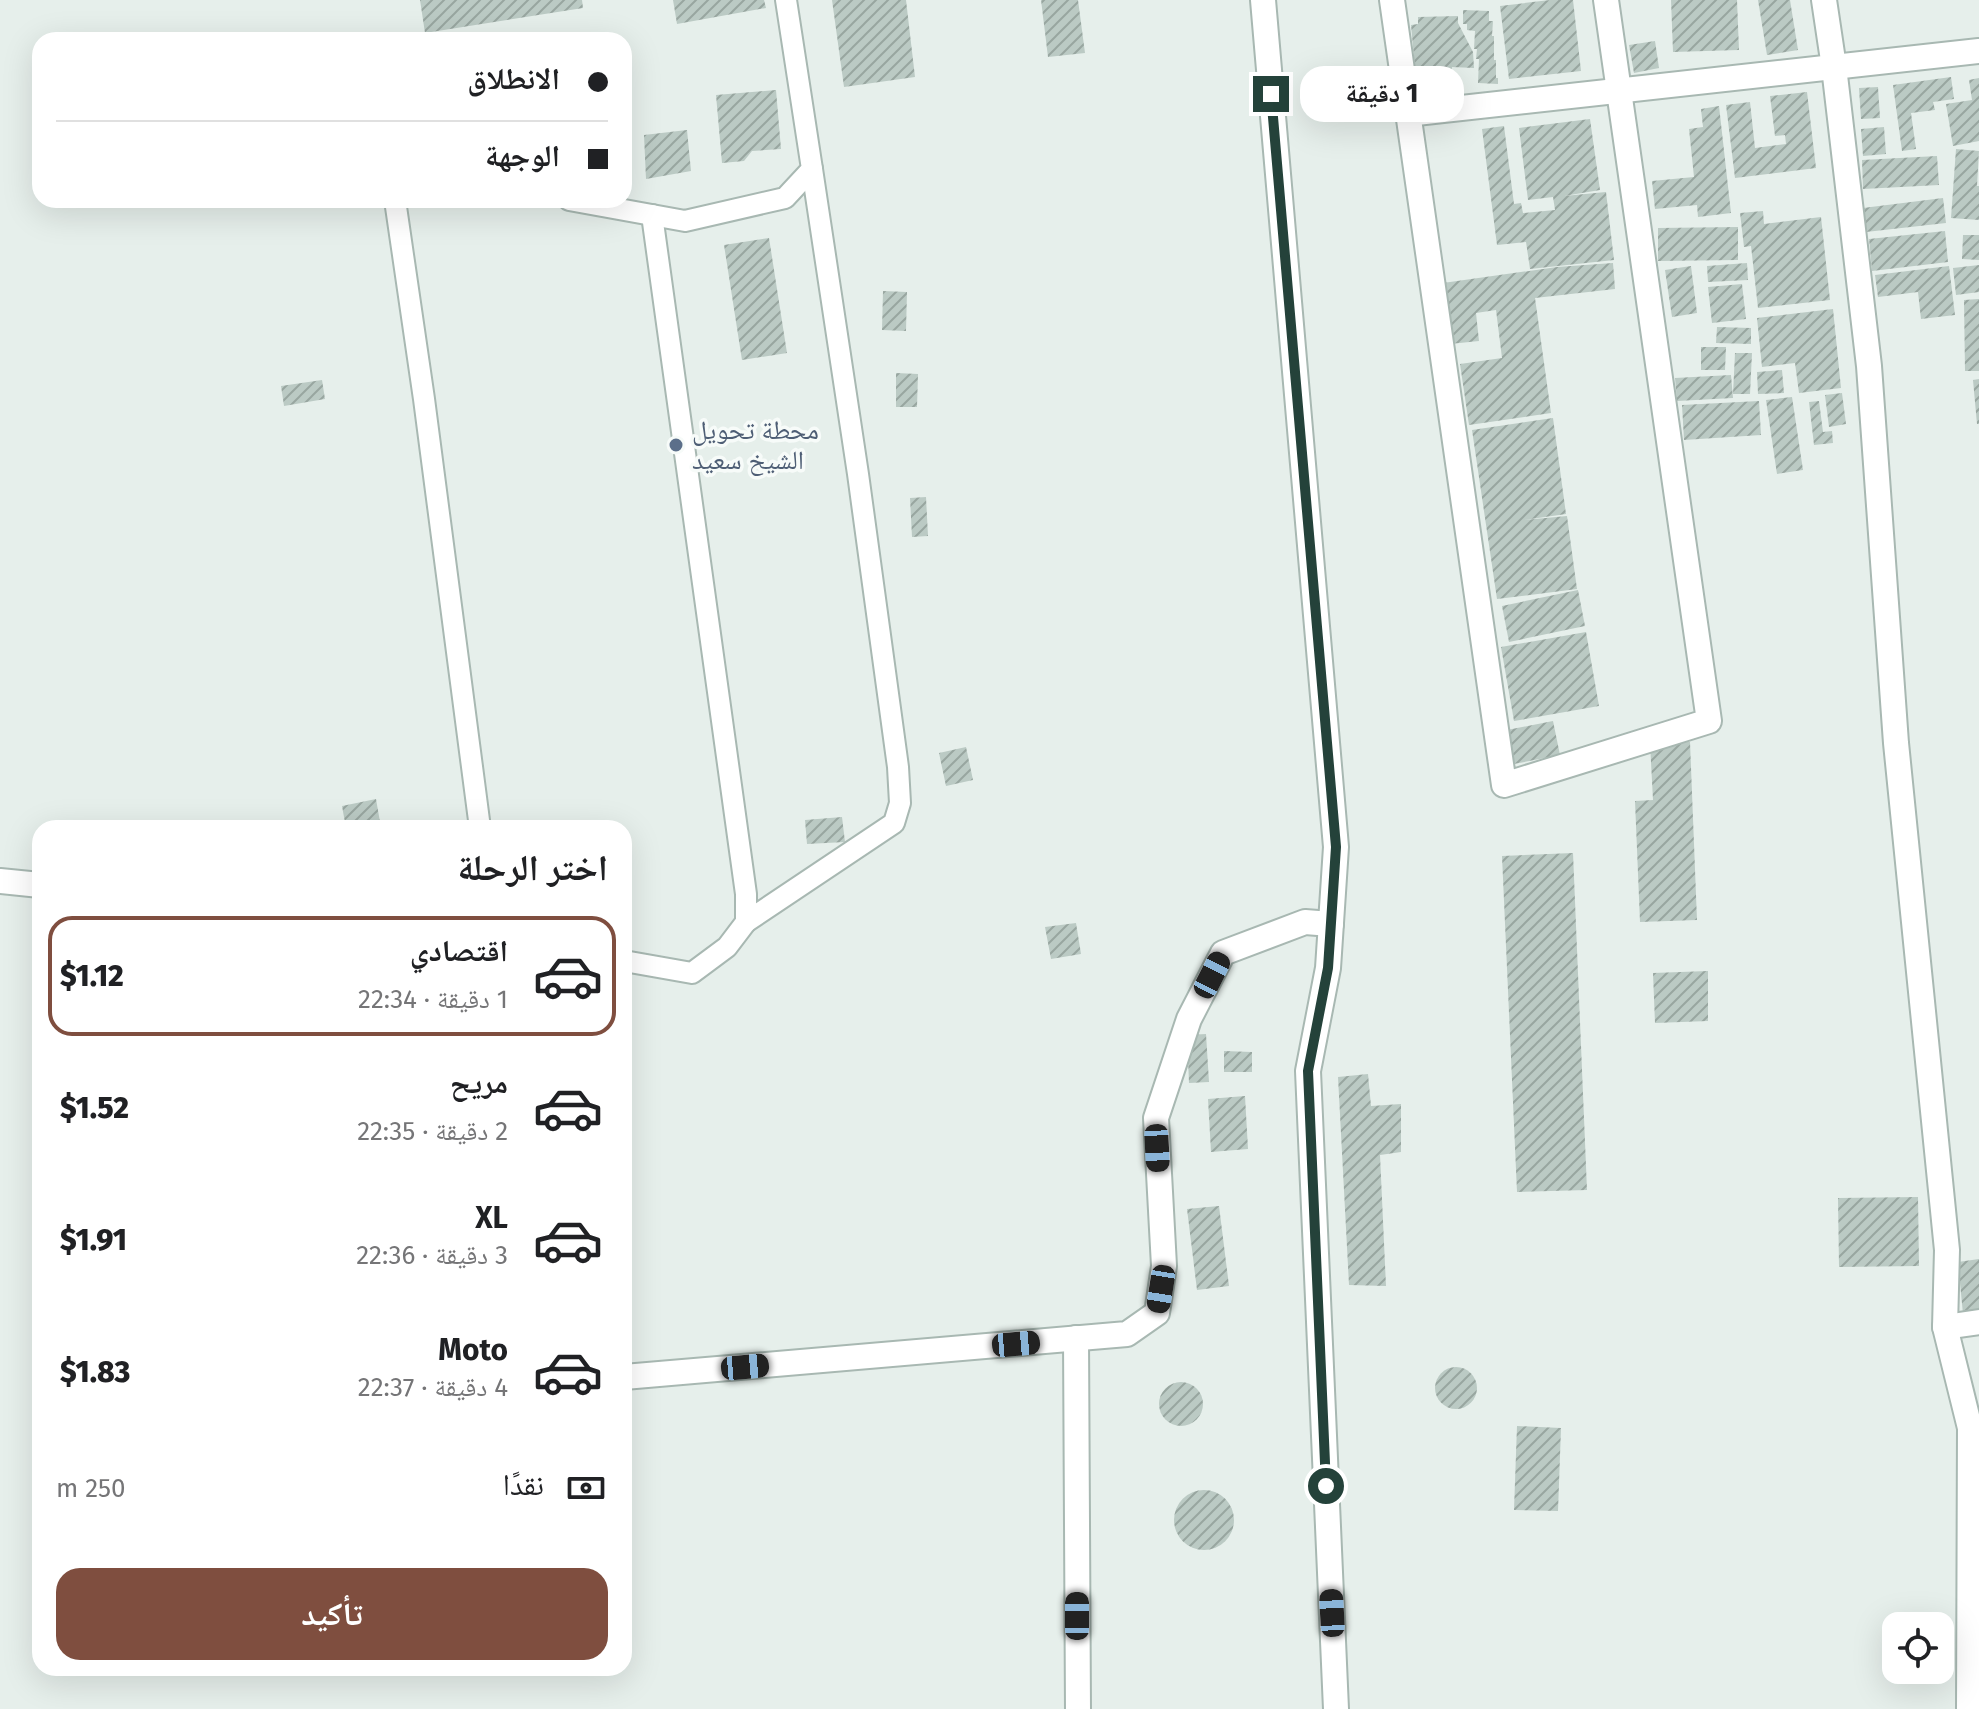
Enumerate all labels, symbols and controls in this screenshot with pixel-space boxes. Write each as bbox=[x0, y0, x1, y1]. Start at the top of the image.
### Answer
text: الانطلاق bbox=[467, 61, 560, 97]
callout: 1 دقيقة bbox=[1299, 66, 1463, 122]
route end bbox=[1253, 76, 1289, 112]
text: 1 دقيقة bbox=[1346, 78, 1418, 109]
text: الوجهة bbox=[485, 138, 560, 174]
place label: محطة تحويل الشيخ سعيد bbox=[692, 415, 819, 477]
marker: محطة تحويل الشيخ سعيد bbox=[667, 436, 685, 454]
text: اختر الرحلة bbox=[457, 846, 608, 890]
text: اقتصادي bbox=[410, 933, 508, 969]
icon: car bbox=[532, 940, 604, 1012]
car bbox=[1190, 948, 1234, 1002]
text: $1.12 bbox=[60, 958, 124, 994]
text: 1 دقيقة · 22:34 bbox=[358, 984, 508, 1015]
text: مريح bbox=[450, 1065, 508, 1101]
icon: car bbox=[532, 1072, 604, 1144]
text: $1.52 bbox=[60, 1090, 129, 1126]
text: 2 دقيقة · 22:35 bbox=[357, 1116, 508, 1147]
car bbox=[1144, 1123, 1170, 1173]
text: XL bbox=[475, 1200, 508, 1236]
icon: car bbox=[532, 1204, 604, 1276]
text: $1.91 bbox=[60, 1222, 127, 1258]
text: 3 دقيقة · 22:36 bbox=[356, 1240, 508, 1271]
car bbox=[1145, 1263, 1177, 1315]
car bbox=[991, 1330, 1041, 1358]
text: Moto bbox=[438, 1332, 508, 1368]
icon: car bbox=[532, 1336, 604, 1408]
car bbox=[720, 1353, 770, 1381]
text: $1.83 bbox=[60, 1354, 130, 1390]
text: 4 دقيقة · 22:37 bbox=[358, 1372, 508, 1403]
icon: cash bbox=[564, 1466, 608, 1510]
text: نقدًا bbox=[503, 1467, 544, 1503]
route start bbox=[1308, 1468, 1344, 1504]
text: 250 m bbox=[56, 1473, 126, 1504]
button: تأكيد bbox=[56, 1568, 608, 1660]
car bbox=[1319, 1588, 1345, 1638]
car bbox=[1065, 1592, 1089, 1640]
map controls bbox=[1882, 1612, 1954, 1684]
button: locate bbox=[1882, 1612, 1954, 1684]

